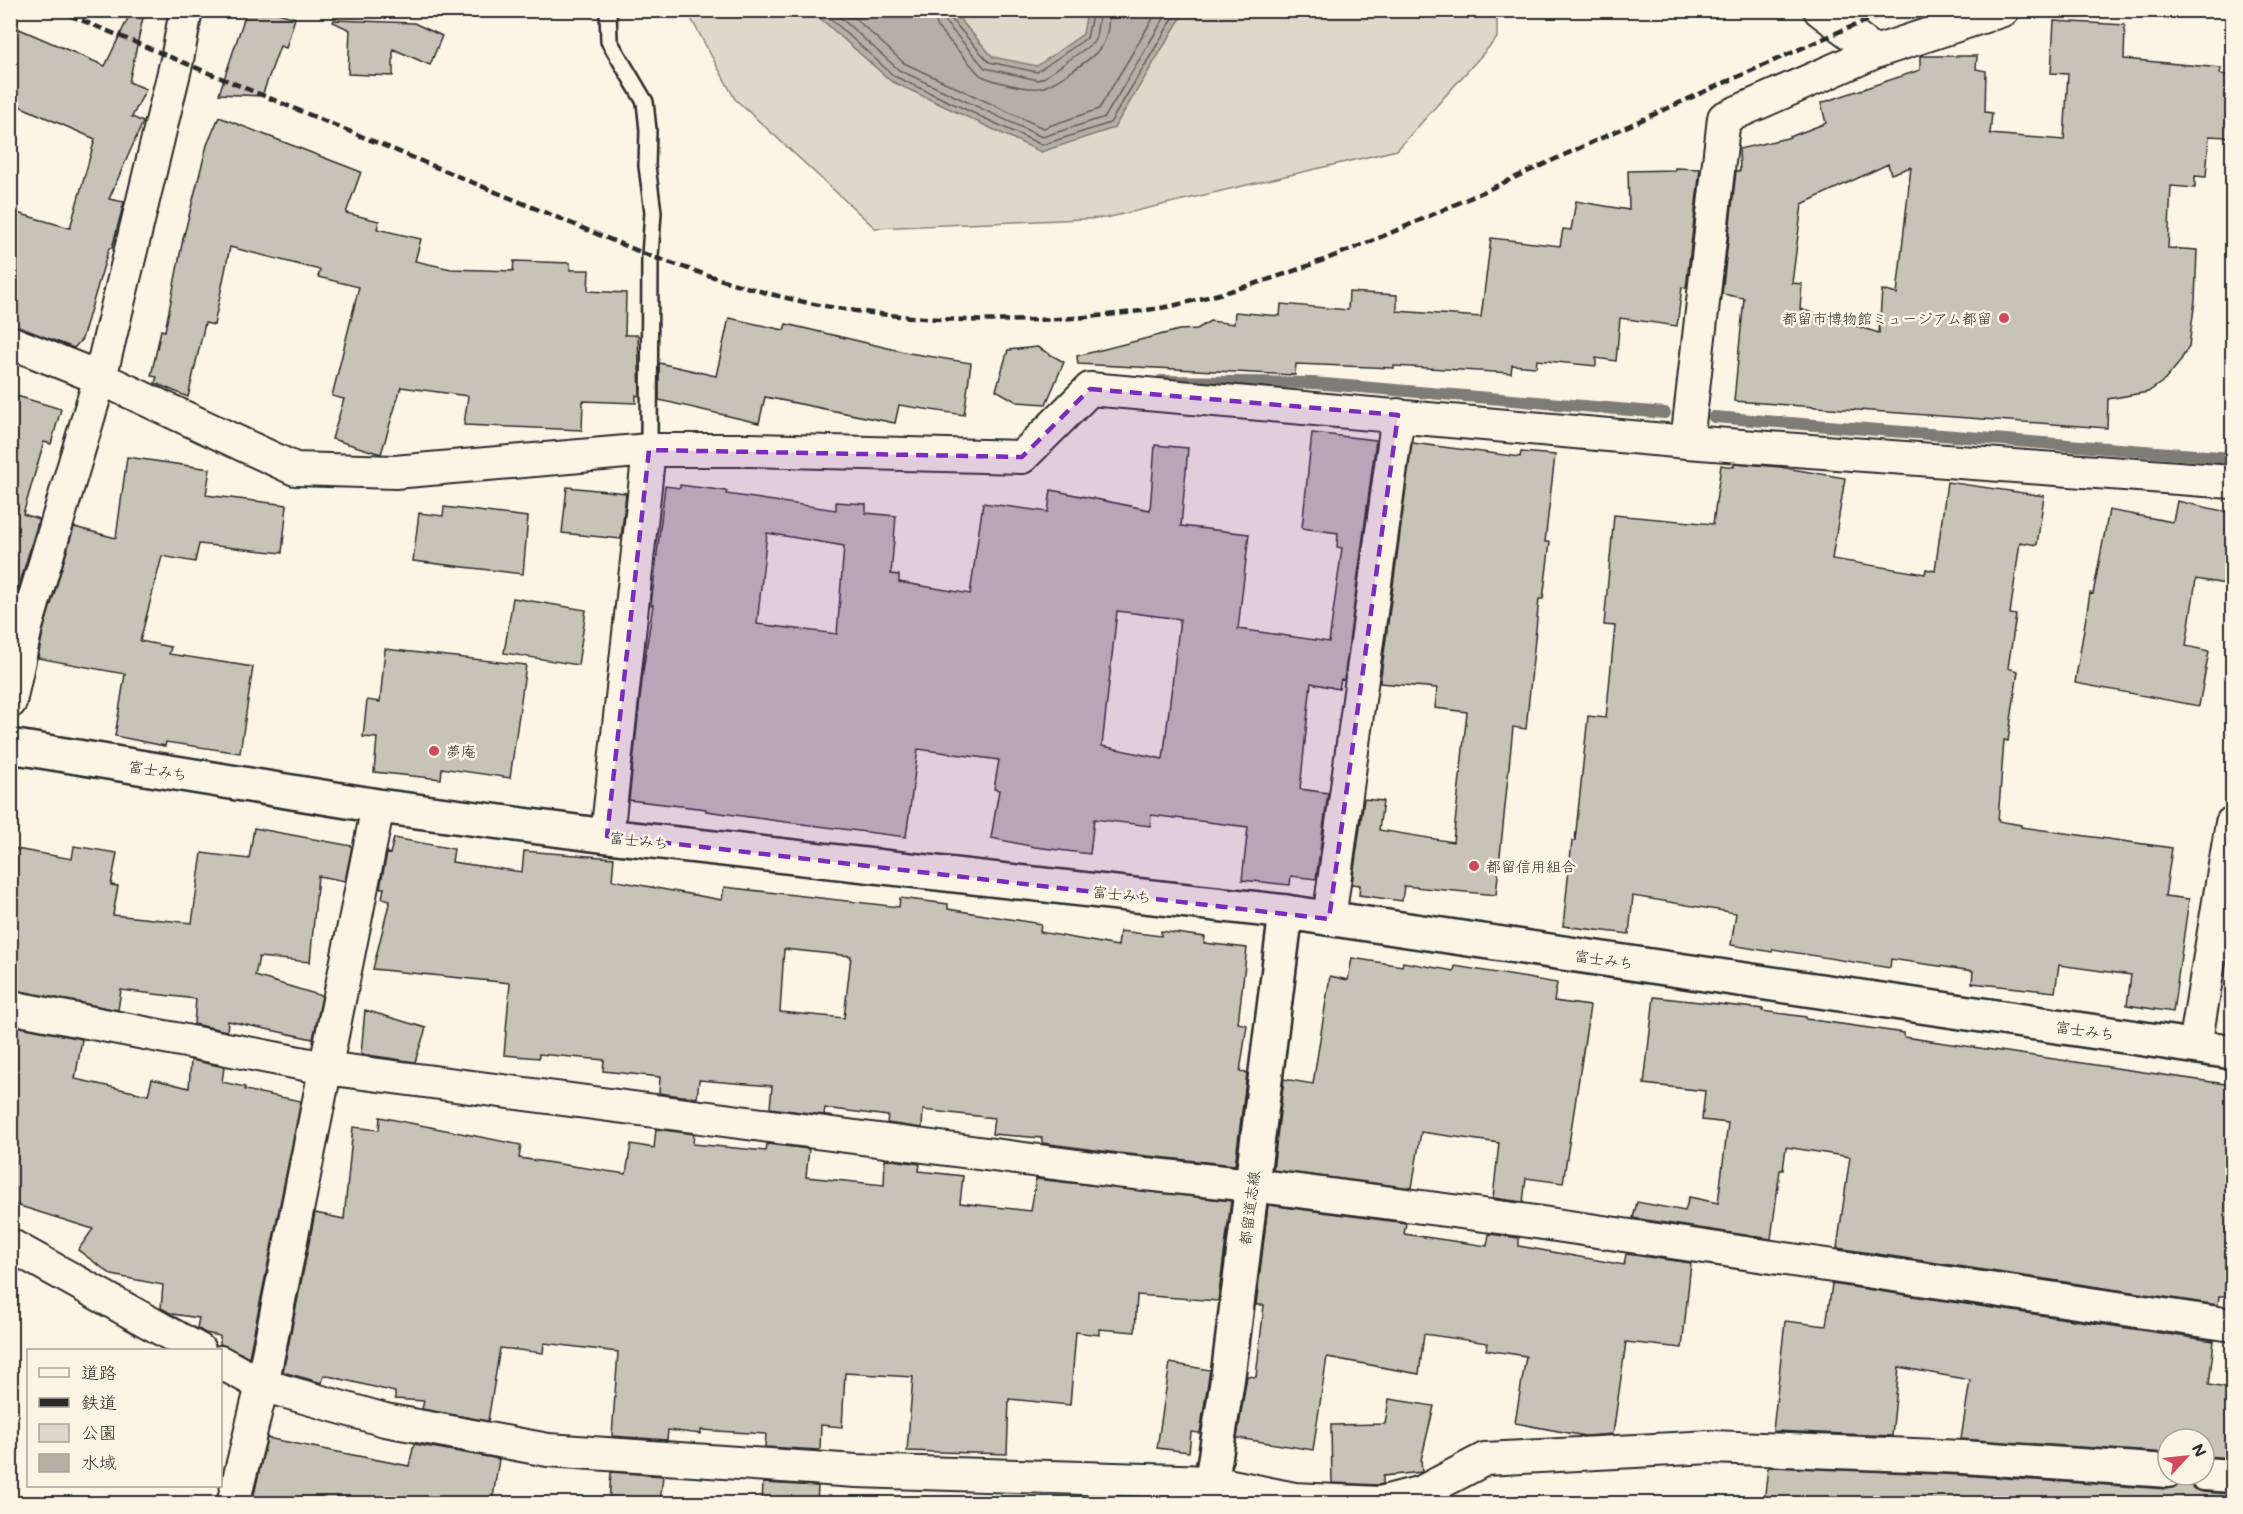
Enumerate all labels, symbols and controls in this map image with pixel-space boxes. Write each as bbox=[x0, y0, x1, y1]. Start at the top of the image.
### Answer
place label: 都留市博物館ミュージアム都留 bbox=[1782, 308, 1992, 328]
marker: 都留市博物館ミュージアム都留 bbox=[1997, 311, 2011, 325]
place label: 夢庵 bbox=[446, 741, 476, 761]
marker: 夢庵 bbox=[427, 744, 441, 758]
street label: 富士みち bbox=[127, 755, 189, 785]
street label: 富士みち bbox=[608, 827, 670, 853]
place label: 都留信用組合 bbox=[1486, 856, 1576, 876]
marker: 都留信用組合 bbox=[1467, 859, 1481, 873]
street label: 富士みち bbox=[1091, 881, 1153, 907]
street label: 富士みち bbox=[1573, 945, 1635, 973]
street label: 富士みち bbox=[2054, 1016, 2116, 1044]
street label: 都留道志線 bbox=[1235, 1170, 1263, 1246]
legend bbox=[27, 1349, 222, 1487]
text: 道路 bbox=[81, 1360, 117, 1384]
text: 鉄道 bbox=[81, 1390, 117, 1414]
text: 公園 bbox=[81, 1420, 117, 1444]
north arrow bbox=[2156, 1427, 2216, 1487]
text: N bbox=[2188, 1440, 2212, 1460]
text: 水域 bbox=[81, 1450, 117, 1474]

